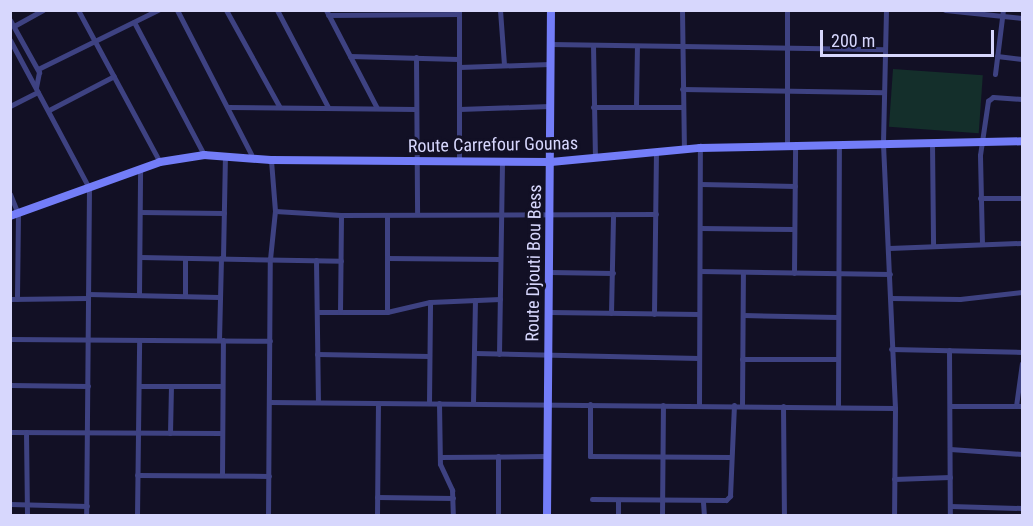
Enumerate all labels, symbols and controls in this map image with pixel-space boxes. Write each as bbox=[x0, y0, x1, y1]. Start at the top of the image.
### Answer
scale bar bbox=[823, 18, 997, 56]
text: 200 m bbox=[831, 30, 875, 51]
street label: Route Carrefour Gounas bbox=[408, 133, 578, 157]
street label: Route Djouti Bou Bess bbox=[522, 184, 546, 342]

